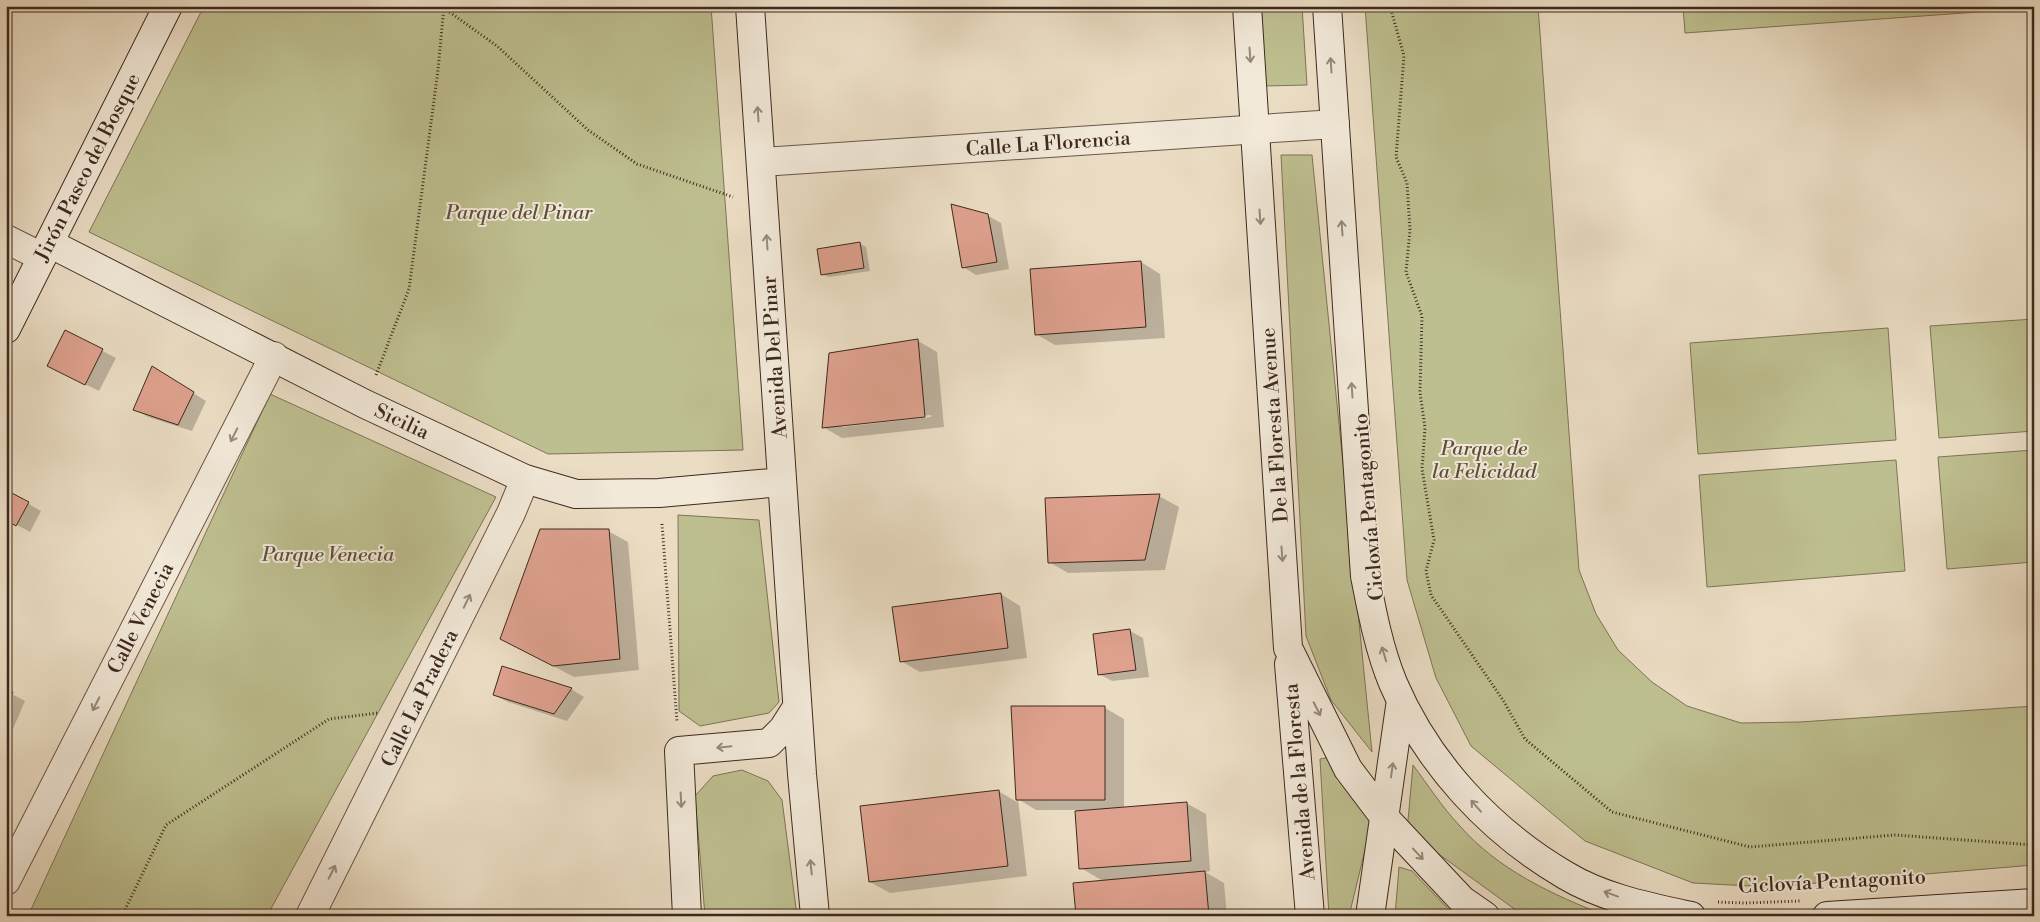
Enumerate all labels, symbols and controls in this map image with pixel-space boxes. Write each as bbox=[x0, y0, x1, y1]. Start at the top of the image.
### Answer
one-way arrow bbox=[1245, 47, 1254, 63]
one-way arrow bbox=[1326, 58, 1336, 74]
street label: Jirón Paseo del Bosque bbox=[30, 69, 147, 267]
one-way arrow bbox=[753, 106, 762, 122]
street label: Calle La Florencia bbox=[965, 126, 1132, 163]
park label: Parque del Pinar bbox=[445, 201, 593, 226]
one-way arrow bbox=[1256, 209, 1265, 225]
one-way arrow bbox=[1337, 220, 1346, 236]
one-way arrow bbox=[763, 234, 772, 250]
street label: Avenida Del Pinar bbox=[757, 274, 794, 440]
street label: De la Floresta Avenue bbox=[1256, 327, 1295, 523]
one-way arrow bbox=[1348, 382, 1357, 398]
street label: Sicilia bbox=[370, 399, 433, 446]
street label: Ciclovía Pentagonito bbox=[1349, 412, 1390, 601]
one-way arrow bbox=[229, 427, 239, 442]
park label: Parque de la Felicidad bbox=[1432, 437, 1537, 485]
park label: Parque Venecia bbox=[261, 543, 395, 568]
one-way arrow bbox=[1277, 546, 1286, 562]
street label: Calle Venecia bbox=[103, 558, 180, 678]
one-way arrow bbox=[463, 594, 472, 609]
street label: Calle La Pradera bbox=[376, 625, 465, 772]
one-way arrow bbox=[1379, 647, 1389, 663]
street label: Avenida de la Floresta bbox=[1279, 681, 1322, 882]
one-way arrow bbox=[91, 696, 100, 711]
one-way arrow bbox=[1312, 702, 1322, 717]
one-way arrow bbox=[716, 742, 732, 752]
one-way arrow bbox=[1387, 762, 1397, 778]
one-way arrow bbox=[677, 792, 686, 808]
one-way arrow bbox=[1471, 800, 1482, 813]
one-way arrow bbox=[1412, 847, 1424, 860]
one-way arrow bbox=[806, 860, 816, 876]
one-way arrow bbox=[328, 865, 337, 880]
street label: Ciclovía Pentagonito bbox=[1738, 865, 1926, 900]
one-way arrow bbox=[1603, 889, 1619, 898]

